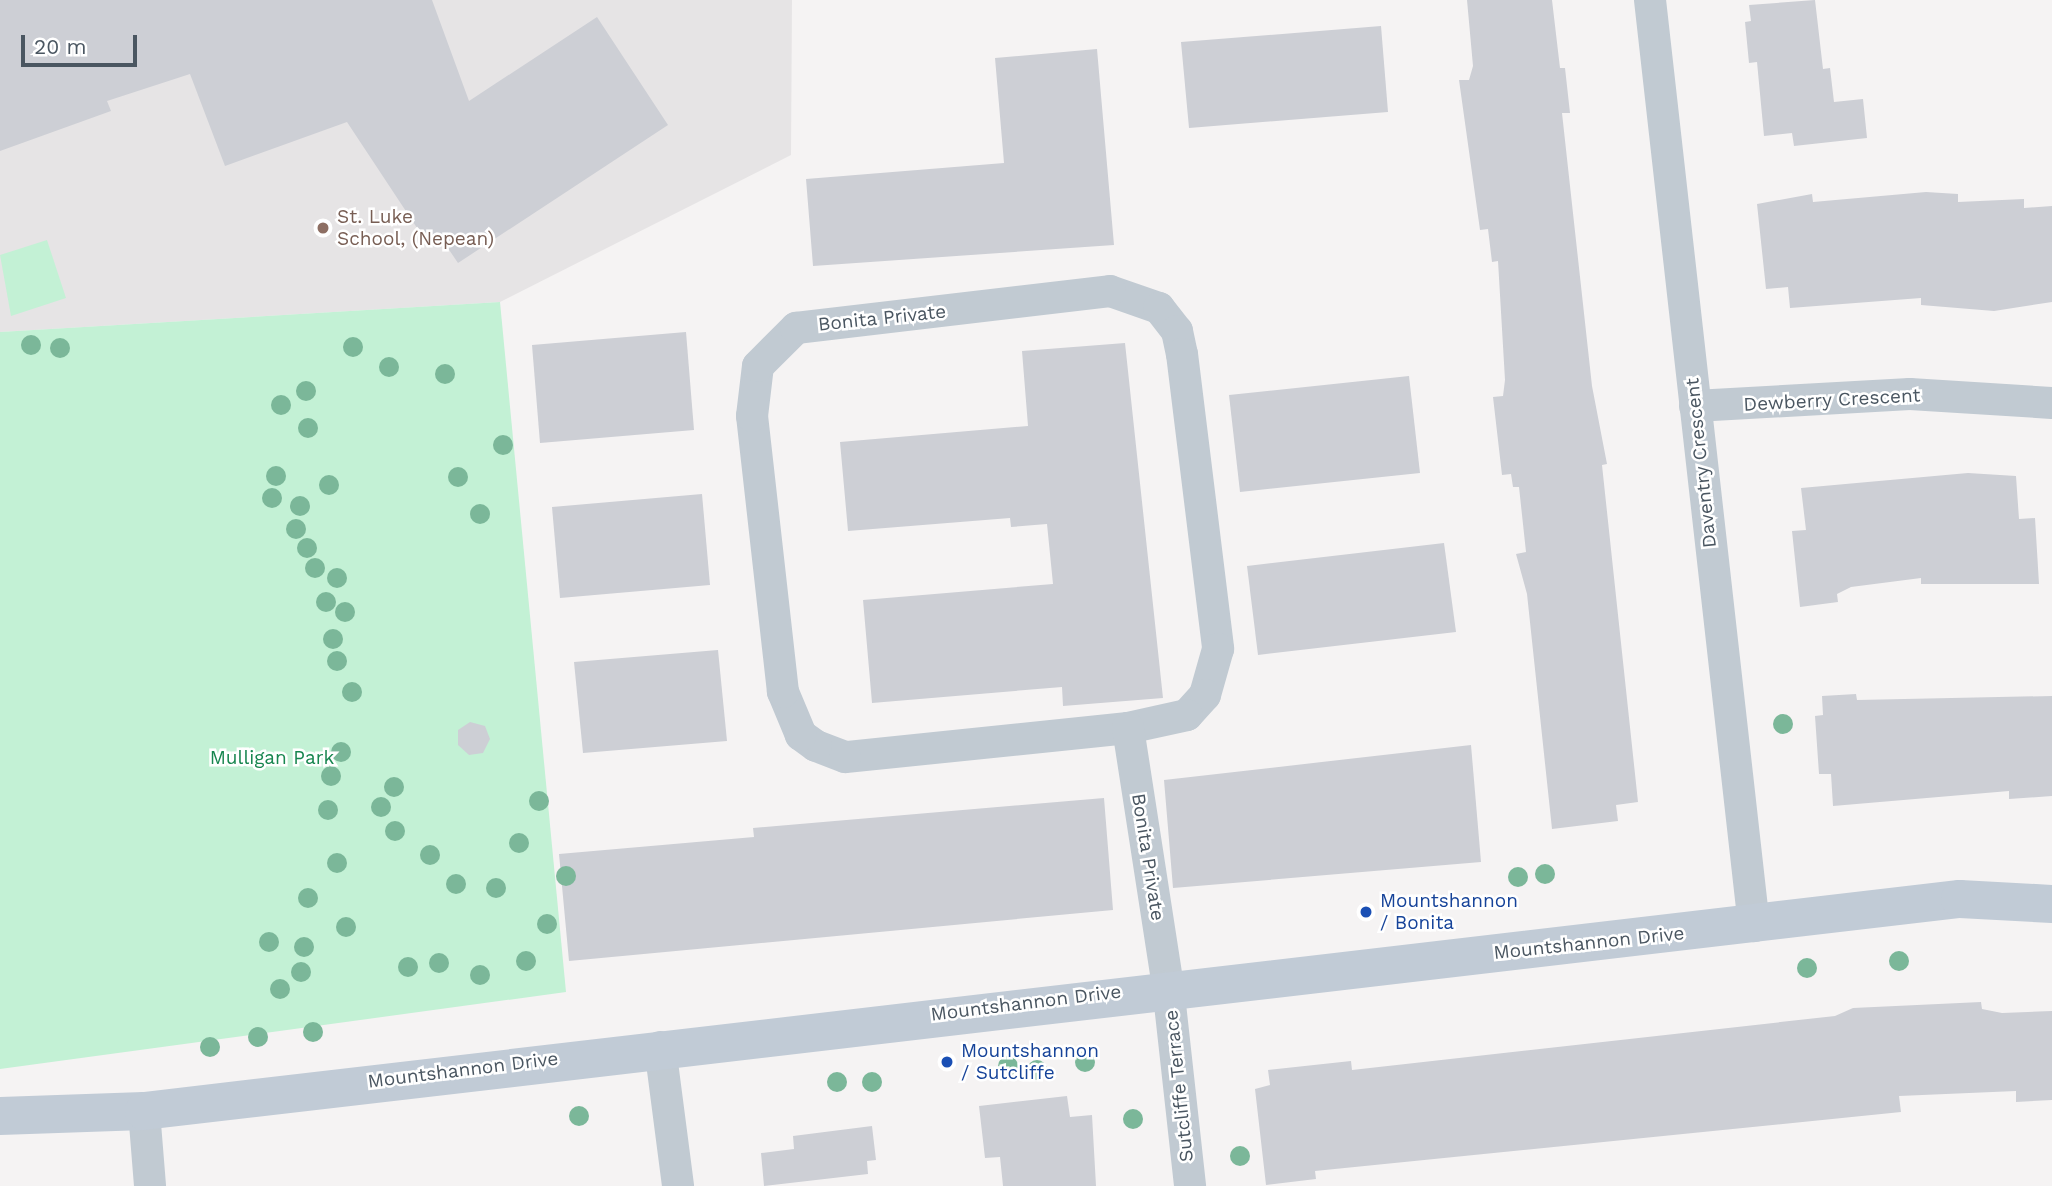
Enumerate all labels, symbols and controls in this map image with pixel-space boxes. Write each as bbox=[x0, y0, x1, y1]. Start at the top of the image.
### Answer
scale bar bbox=[24, 21, 140, 65]
text: 20 m bbox=[34, 34, 86, 59]
place label: St. Luke School, (Nepean) bbox=[337, 206, 494, 250]
marker: St. Luke School, (Nepean) bbox=[315, 220, 331, 236]
street label: Bonita Private bbox=[817, 300, 947, 336]
street label: Daventry Crescent bbox=[1681, 377, 1721, 549]
street label: Dewberry Crescent bbox=[1743, 384, 1921, 416]
park label: Mulligan Park bbox=[210, 747, 334, 769]
street label: Bonita Private bbox=[1127, 791, 1169, 923]
place label: Mountshannon / Bonita bbox=[1380, 890, 1518, 934]
marker: Mountshannon / Bonita bbox=[1358, 904, 1374, 920]
street label: Mountshannon Drive bbox=[1492, 922, 1686, 964]
street label: Mountshannon Drive bbox=[929, 980, 1123, 1026]
street label: Sutcliffe Terrace bbox=[1160, 1009, 1198, 1163]
place label: Mountshannon / Sutcliffe bbox=[961, 1040, 1099, 1084]
street label: Mountshannon Drive bbox=[366, 1047, 560, 1093]
marker: Mountshannon / Sutcliffe bbox=[939, 1054, 955, 1070]

